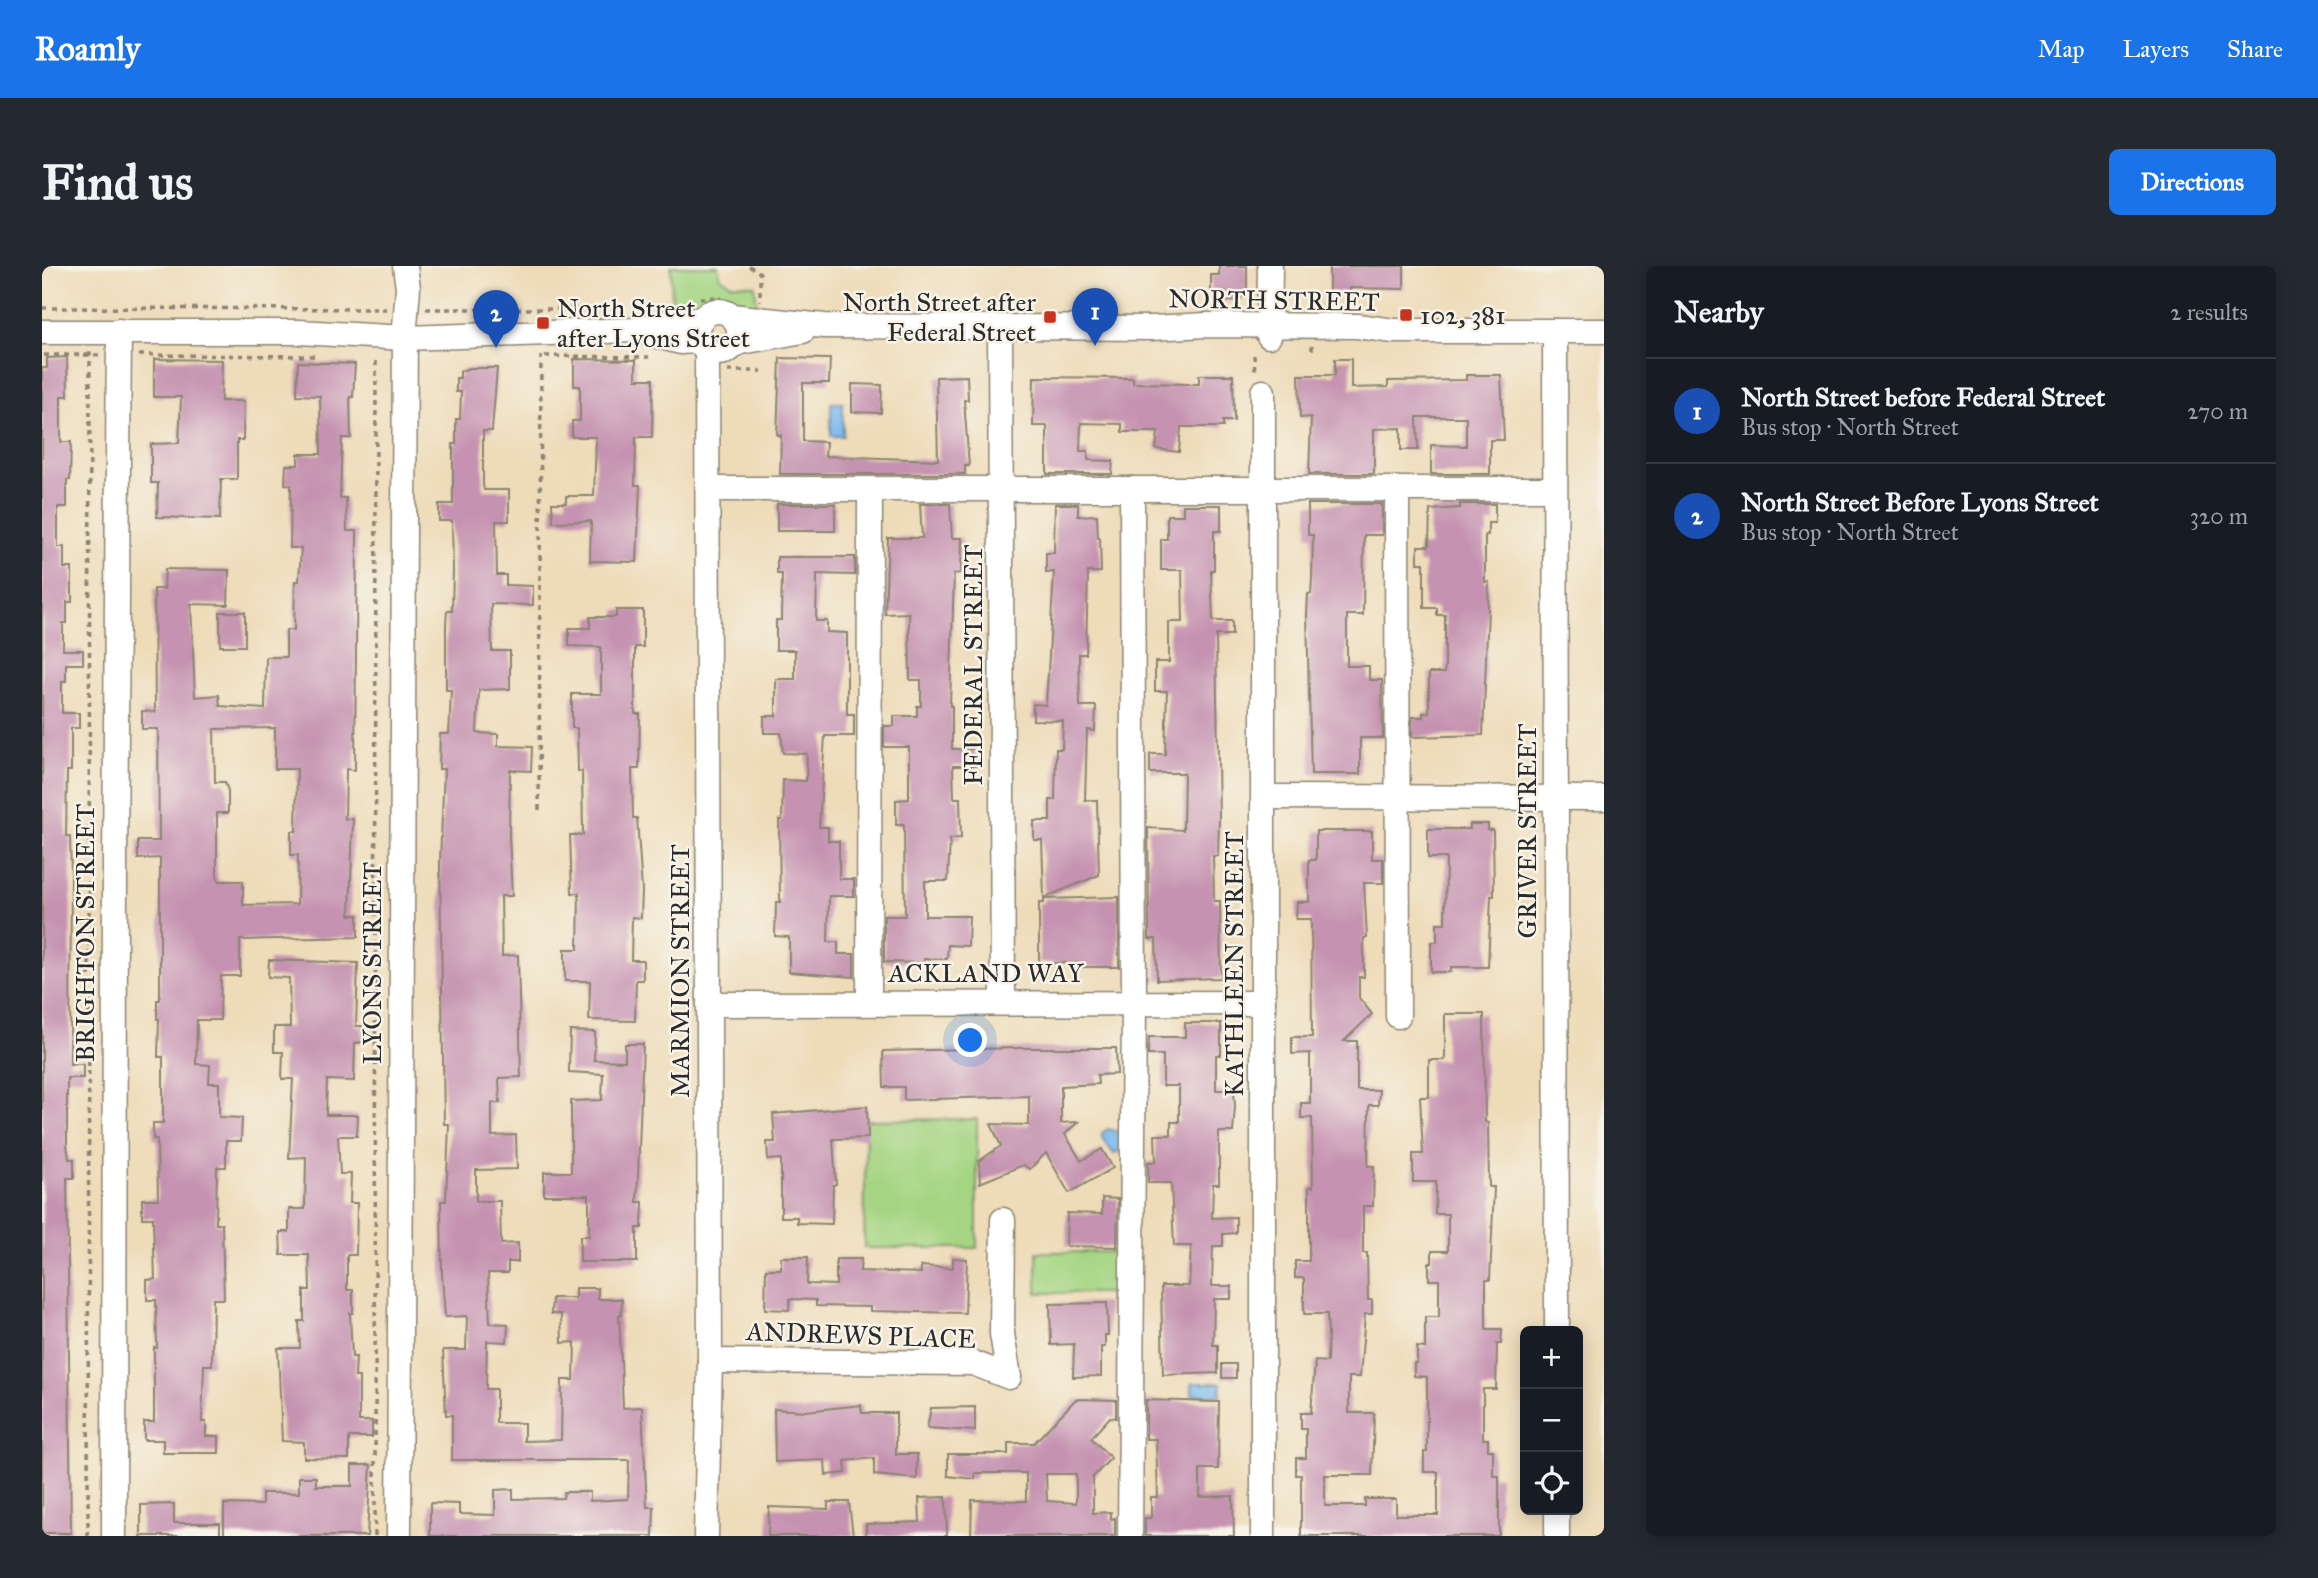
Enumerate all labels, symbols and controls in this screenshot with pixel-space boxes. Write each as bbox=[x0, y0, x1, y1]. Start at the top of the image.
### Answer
text: Roamly bbox=[35, 29, 140, 69]
text: Map bbox=[2038, 34, 2085, 64]
text: Layers bbox=[2123, 34, 2189, 64]
text: Share bbox=[2227, 34, 2283, 64]
button: Directions bbox=[2109, 149, 2276, 215]
text: Find us bbox=[42, 153, 193, 212]
street label: NORTH STREET bbox=[1168, 282, 1380, 318]
place label: North Street after Federal Street bbox=[842, 286, 1036, 348]
pin: 1 bbox=[1072, 288, 1118, 346]
pin: 2 bbox=[473, 290, 519, 348]
place label: North Street after Lyons Street bbox=[557, 292, 750, 354]
text: Nearby bbox=[1674, 294, 1764, 330]
text: 2 results bbox=[2170, 298, 2248, 326]
place label: 102, 381 bbox=[1420, 299, 1505, 331]
marker: 102, 381 bbox=[1398, 307, 1414, 323]
marker: North Street after Federal Street bbox=[1042, 309, 1058, 325]
marker: North Street after Lyons Street bbox=[535, 315, 551, 331]
text: North Street before Federal Street bbox=[1741, 381, 2105, 413]
text: 1 bbox=[1692, 397, 1702, 425]
text: 270 m bbox=[2187, 397, 2248, 425]
text: Bus stop · North Street bbox=[1741, 413, 1959, 441]
text: North Street Before Lyons Street bbox=[1741, 486, 2099, 518]
text: 2 bbox=[1691, 502, 1703, 530]
text: 320 m bbox=[2190, 502, 2248, 530]
text: Bus stop · North Street bbox=[1741, 518, 1959, 546]
street label: FEDERAL STREET bbox=[957, 544, 989, 786]
street label: GRIVER STREET bbox=[1511, 723, 1543, 939]
street label: BRIGHTON STREET bbox=[69, 803, 101, 1062]
street label: KATHLEEN STREET bbox=[1218, 831, 1250, 1097]
street label: MARMION STREET bbox=[664, 844, 696, 1098]
street label: LYONS STREET bbox=[356, 862, 388, 1064]
street label: ACKLAND WAY bbox=[887, 957, 1085, 989]
your location bbox=[953, 1023, 987, 1057]
street label: ANDREWS PLACE bbox=[745, 1315, 976, 1355]
map controls bbox=[1520, 1326, 1583, 1515]
button: + bbox=[1520, 1326, 1583, 1389]
button: − bbox=[1520, 1389, 1583, 1452]
button: locate bbox=[1520, 1452, 1583, 1515]

